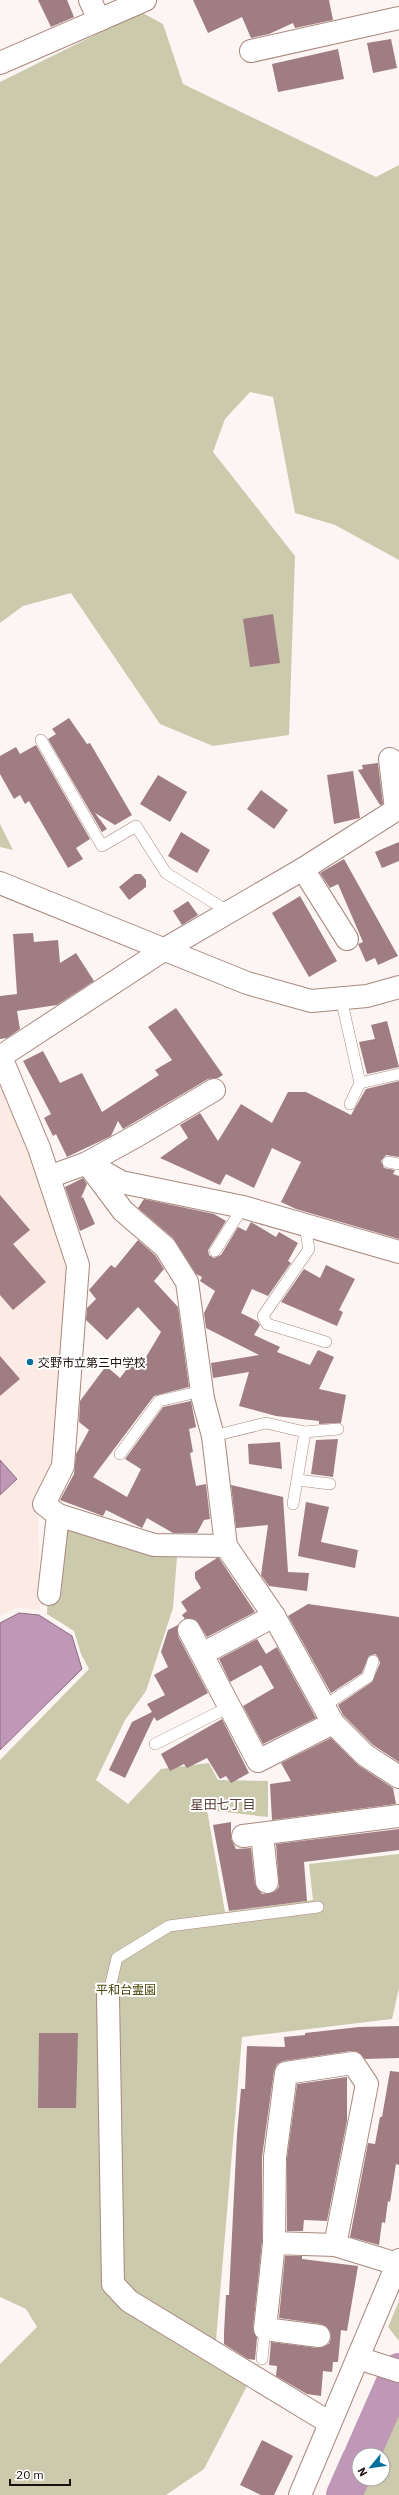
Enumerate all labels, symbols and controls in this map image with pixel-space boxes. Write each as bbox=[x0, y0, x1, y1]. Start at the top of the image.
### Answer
place label: 交野市立第三中学校 bbox=[38, 1355, 146, 1370]
marker: 交野市立第三中学校 bbox=[25, 1357, 35, 1367]
district label: 星田七丁目 bbox=[190, 1796, 256, 1813]
park label: 平和台霊園 bbox=[96, 1982, 156, 1997]
north arrow bbox=[351, 2447, 391, 2487]
scale bar bbox=[10, 2461, 70, 2487]
text: N bbox=[354, 2465, 370, 2479]
text: 20 m bbox=[16, 2467, 44, 2482]

